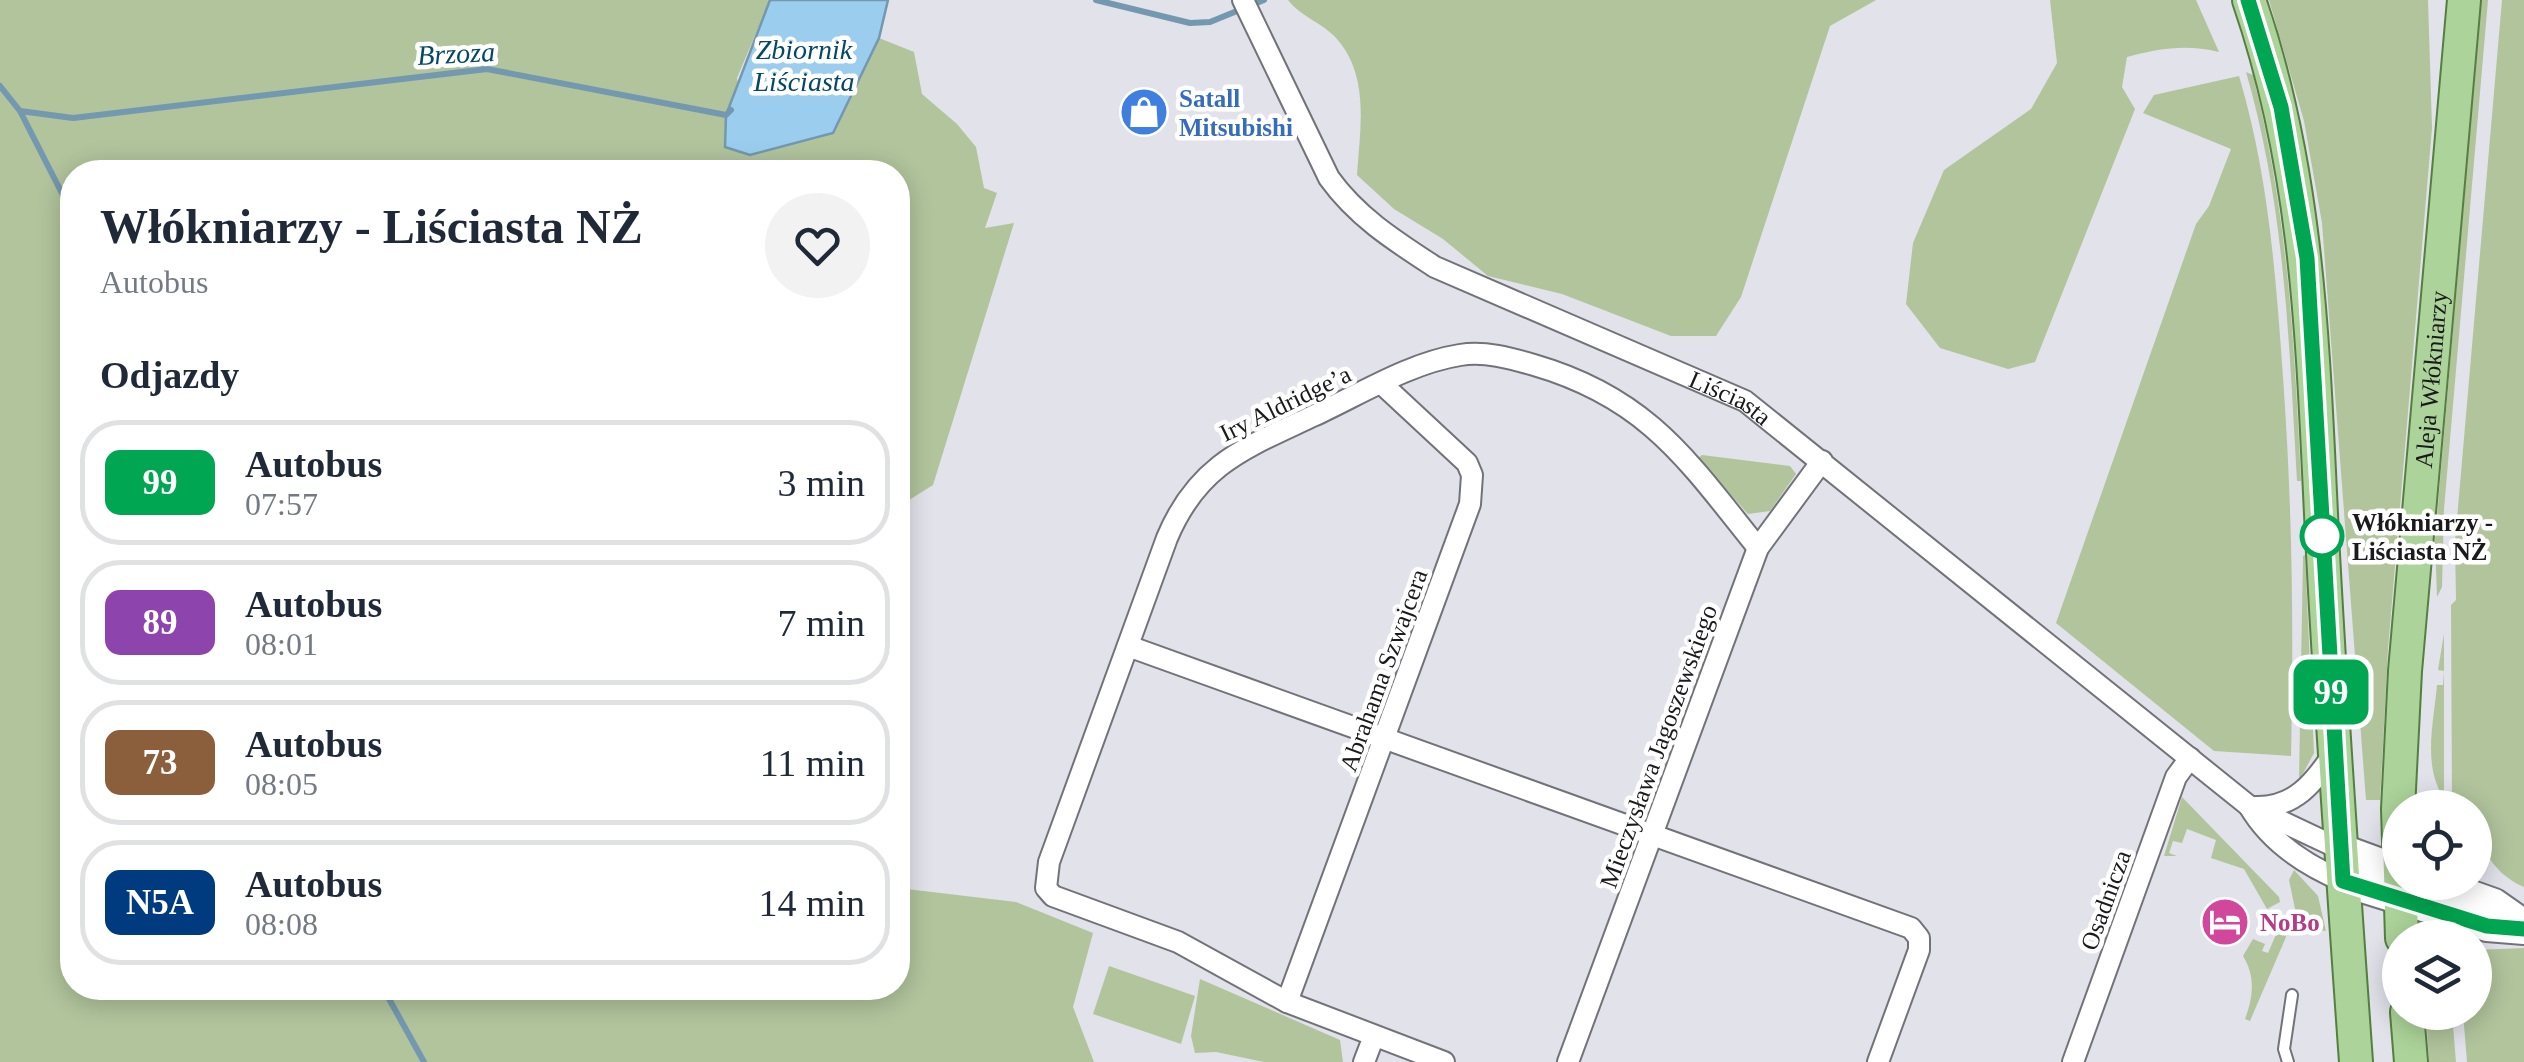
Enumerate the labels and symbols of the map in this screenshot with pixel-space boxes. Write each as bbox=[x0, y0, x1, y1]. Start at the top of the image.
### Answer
water label: Zbiornik Liściasta bbox=[752, 34, 855, 97]
water label: Brzoza bbox=[416, 36, 496, 71]
place label: Satall Mitsubishi bbox=[1179, 85, 1293, 141]
shop icon: Satall Mitsubishi bbox=[1118, 86, 1170, 138]
street label: Aleja Włókniarzy bbox=[2410, 289, 2452, 469]
street label: Iry Aldridge’a bbox=[1215, 360, 1355, 447]
street label: Liściasta bbox=[1685, 366, 1776, 431]
place label: Włókniarzy - Liściasta NŻ bbox=[2352, 509, 2493, 565]
marker: Włókniarzy - Liściasta NŻ bbox=[2301, 515, 2343, 557]
street label: Abrahama Szwajcera bbox=[1334, 565, 1433, 775]
street label: Mieczysława Jagoszewskiego bbox=[1595, 601, 1722, 891]
line badge: 99 bbox=[2286, 660, 2376, 724]
street label: Osadnicza bbox=[2075, 847, 2136, 954]
hotel icon: NoBo bbox=[2199, 896, 2251, 948]
place label: NoBo bbox=[2260, 909, 2320, 936]

